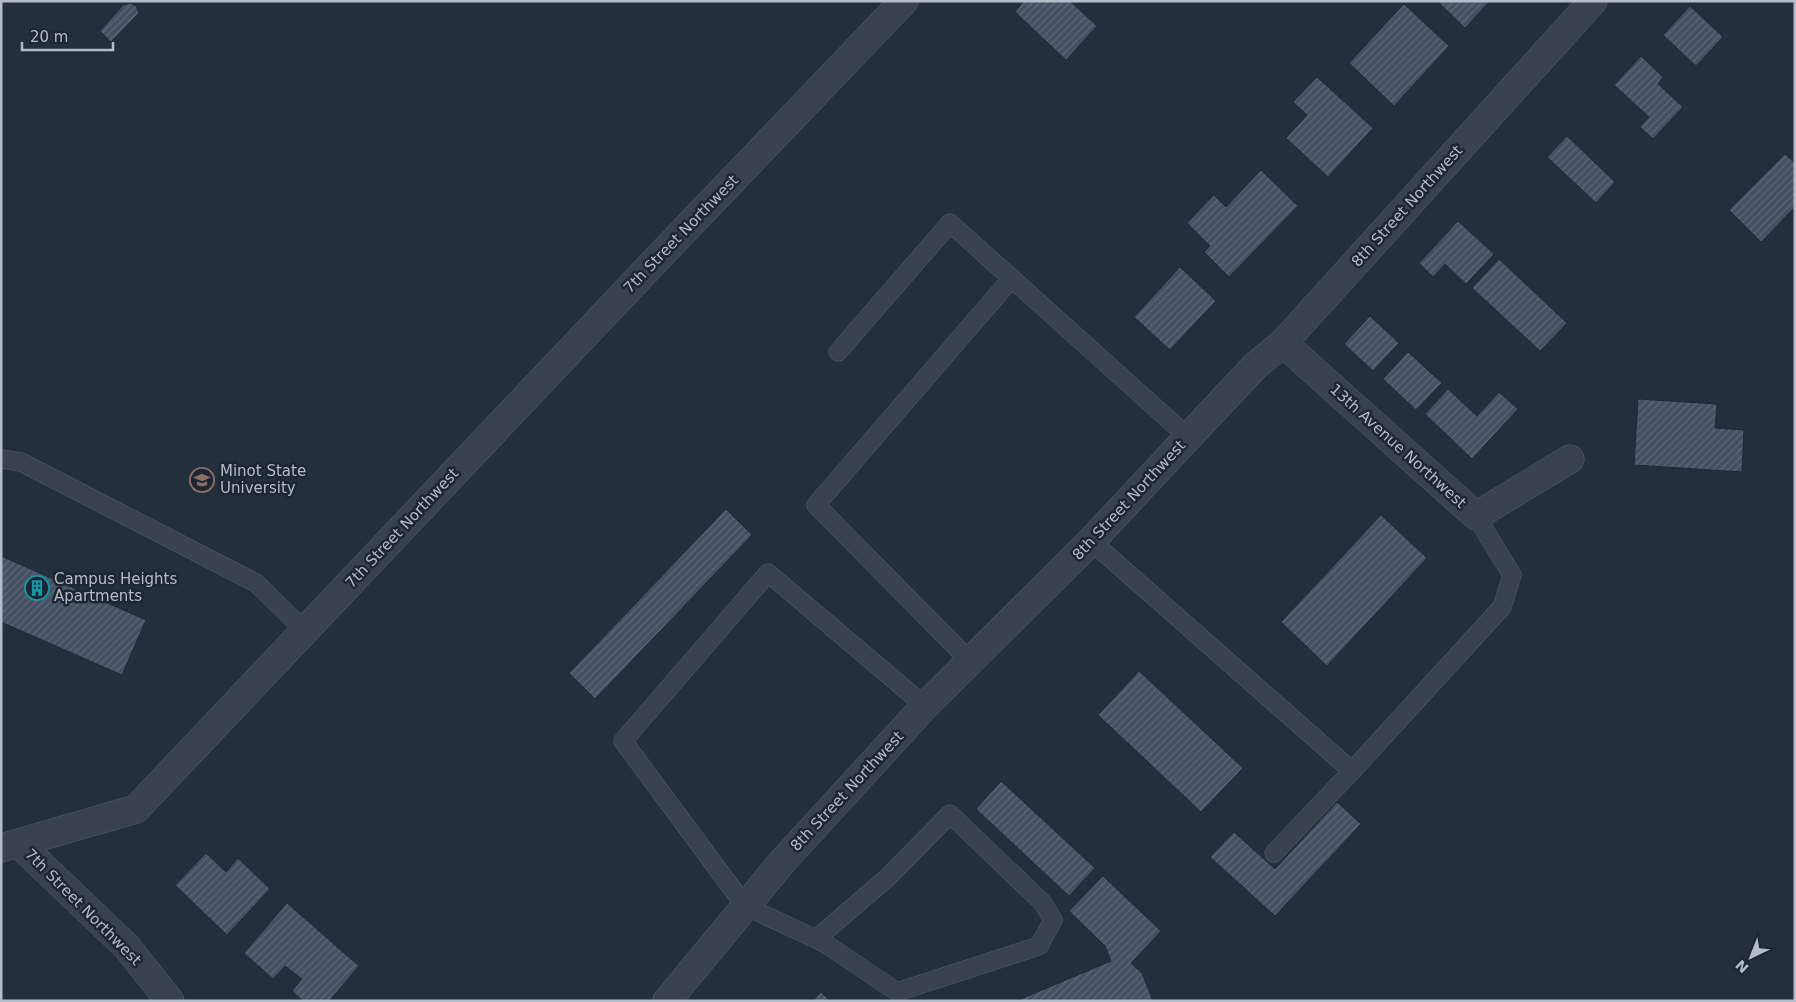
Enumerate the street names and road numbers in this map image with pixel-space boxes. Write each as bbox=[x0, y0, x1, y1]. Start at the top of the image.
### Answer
street label: 8th Street Northwest bbox=[1348, 141, 1466, 270]
street label: 7th Street Northwest bbox=[620, 171, 742, 297]
street label: 13th Avenue Northwest bbox=[1326, 380, 1470, 512]
street label: 8th Street Northwest bbox=[1069, 436, 1189, 564]
street label: 7th Street Northwest bbox=[342, 464, 462, 592]
street label: 8th Street Northwest bbox=[787, 727, 907, 855]
street label: 7th Street Northwest bbox=[21, 845, 145, 969]

